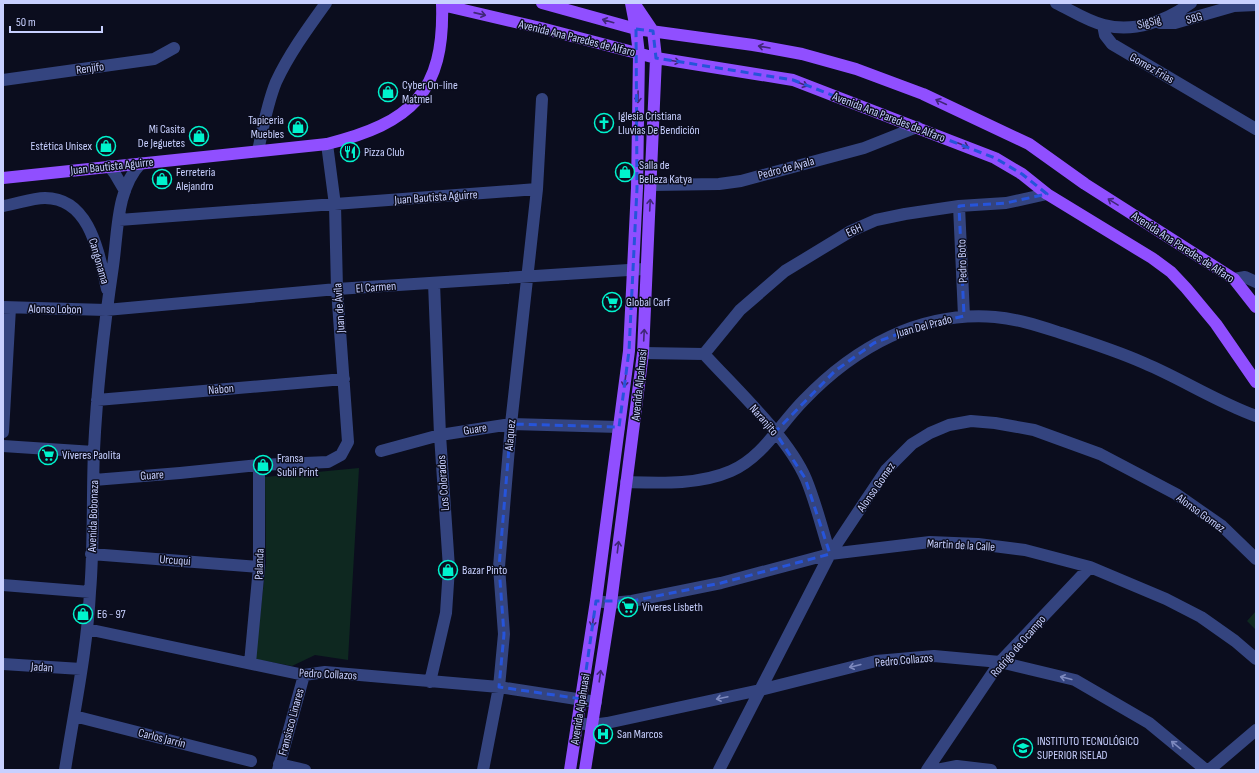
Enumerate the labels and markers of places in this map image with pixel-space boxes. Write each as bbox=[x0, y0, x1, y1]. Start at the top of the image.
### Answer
place label: Cyber On-line Matmel bbox=[402, 78, 458, 107]
shop icon: Cyber On-line Matmel bbox=[377, 81, 399, 103]
place label: Iglesia Cristiana Lluvias De Bendición bbox=[618, 109, 700, 138]
church icon: Iglesia Cristiana Lluvias De Bendición bbox=[593, 112, 615, 134]
place label: Tapiceria Muebles bbox=[248, 113, 284, 142]
shop icon: Tapiceria Muebles bbox=[287, 116, 309, 138]
place label: Mi Casita De Jeguetes bbox=[138, 122, 185, 151]
shop icon: Mi Casita De Jeguetes bbox=[188, 125, 210, 147]
shop icon: Estética Unisex bbox=[95, 135, 117, 157]
place label: Estética Unisex bbox=[30, 139, 92, 154]
restaurant icon: Pizza Club bbox=[339, 141, 361, 163]
place label: Pizza Club bbox=[364, 145, 405, 160]
place label: Salla de Belleza Katya bbox=[639, 158, 692, 187]
shop icon: Salla de Belleza Katya bbox=[614, 161, 636, 183]
place label: Ferreteria Alejandro bbox=[175, 165, 216, 194]
shop icon: Ferreteria Alejandro bbox=[151, 168, 173, 190]
supermarket icon: Global Carf bbox=[601, 291, 623, 313]
place label: Global Carf bbox=[626, 295, 671, 310]
supermarket icon: Víveres Paolita bbox=[37, 444, 59, 466]
place label: Víveres Paolita bbox=[62, 448, 121, 463]
place label: Fransa Subli Print bbox=[277, 451, 319, 480]
shop icon: Fransa Subli Print bbox=[252, 454, 274, 476]
shop icon: Bazar Pinto bbox=[437, 559, 459, 581]
place label: Bazar Pinto bbox=[462, 563, 507, 578]
supermarket icon: Viveres Lisbeth bbox=[617, 596, 639, 618]
place label: Viveres Lisbeth bbox=[642, 600, 703, 615]
shop icon: E6 - 97 bbox=[72, 603, 94, 625]
place label: E6 - 97 bbox=[97, 607, 126, 622]
hospital icon: San Marcos bbox=[592, 723, 614, 745]
place label: San Marcos bbox=[617, 727, 663, 742]
place label: INSTITUTO TECNOLÓGICO SUPERIOR ISELAD bbox=[1037, 734, 1139, 763]
school or university icon: INSTITUTO TECNOLÓGICO SUPERIOR ISELAD bbox=[1012, 737, 1034, 759]

